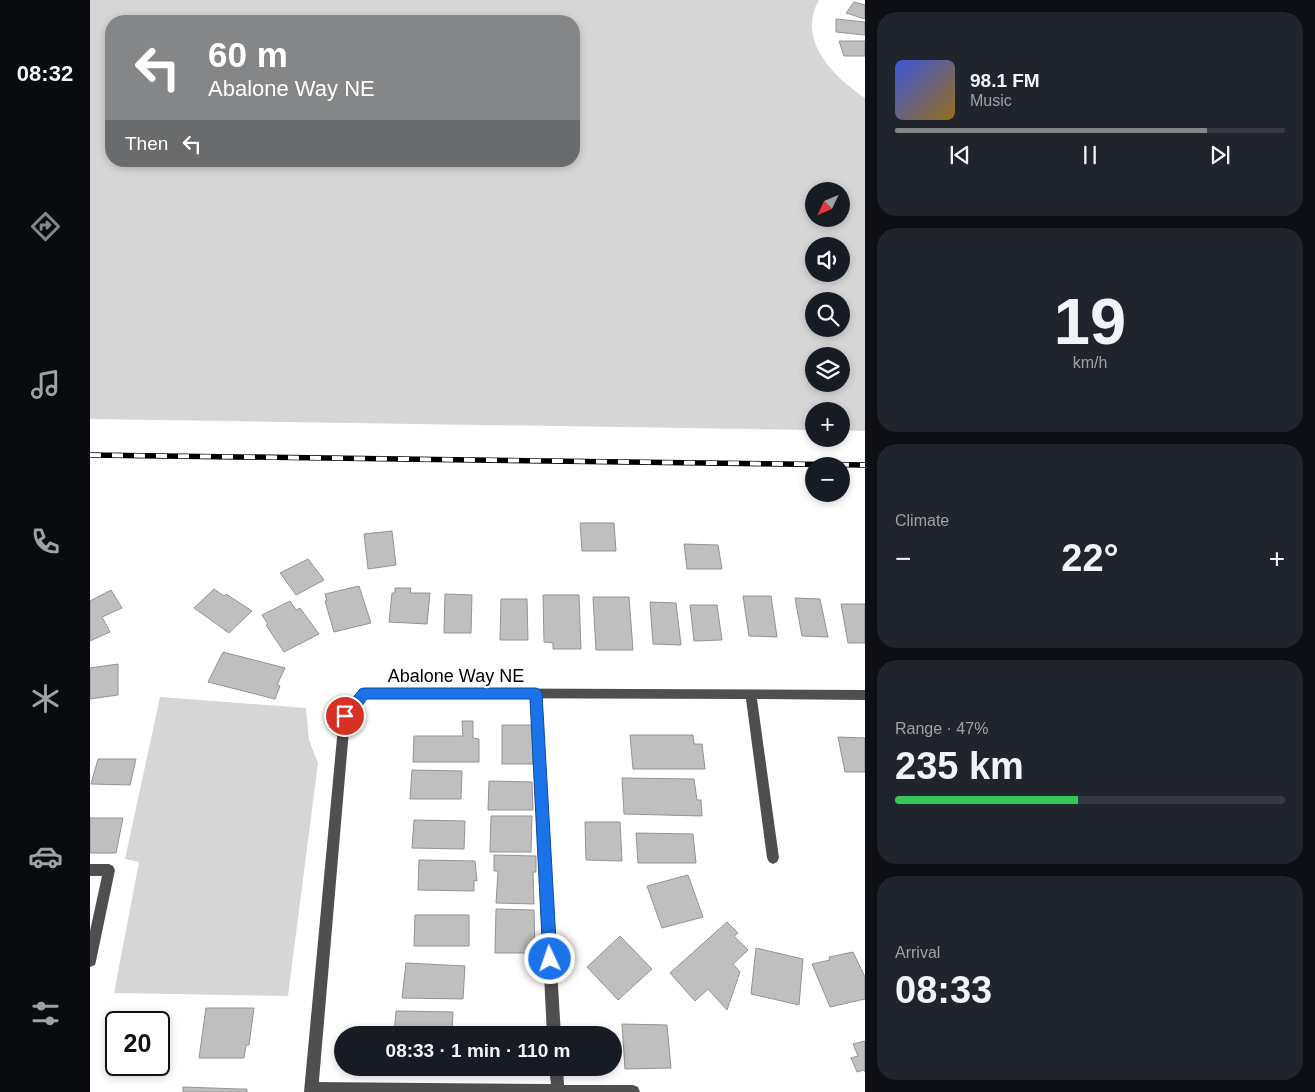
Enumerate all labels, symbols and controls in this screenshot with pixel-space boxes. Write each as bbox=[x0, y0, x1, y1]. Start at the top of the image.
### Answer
icon: left bbox=[125, 35, 190, 100]
text: 60 m bbox=[208, 35, 288, 74]
text: 08:32 bbox=[17, 61, 73, 86]
text: 98.1 FM bbox=[970, 70, 1040, 91]
text: Abalone Way NE bbox=[208, 76, 375, 101]
text: Music bbox=[970, 92, 1012, 109]
icon: left bbox=[178, 130, 206, 158]
text: Then bbox=[125, 133, 168, 154]
icon: previous bbox=[946, 141, 974, 169]
icon: pause bbox=[1076, 141, 1104, 169]
icon: next bbox=[1206, 141, 1234, 169]
north arrow bbox=[805, 182, 850, 228]
map controls bbox=[805, 182, 850, 502]
icon: directions bbox=[28, 209, 63, 244]
button: sound bbox=[805, 237, 850, 282]
text: 19 bbox=[1054, 285, 1126, 358]
button: search bbox=[805, 292, 850, 337]
button: layers bbox=[805, 347, 850, 392]
text: km/h bbox=[1073, 354, 1107, 371]
icon: music bbox=[28, 367, 63, 402]
button: + bbox=[805, 402, 850, 447]
button: − bbox=[805, 457, 850, 502]
text: Climate bbox=[895, 512, 949, 529]
icon: phone bbox=[28, 524, 63, 559]
text: 22° bbox=[1061, 537, 1119, 579]
text: − bbox=[895, 543, 911, 574]
text: + bbox=[1269, 543, 1285, 574]
street label: Abalone Way NE bbox=[388, 666, 524, 686]
icon: climate bbox=[28, 681, 63, 716]
pin bbox=[324, 695, 366, 737]
icon: arrive bbox=[331, 702, 359, 730]
text: Range · 47% bbox=[895, 720, 988, 737]
text: 235 km bbox=[895, 745, 1024, 787]
icon: car bbox=[28, 839, 63, 874]
position arrow bbox=[523, 932, 575, 984]
text: Arrival bbox=[895, 944, 940, 961]
text: 08:33 bbox=[895, 969, 992, 1011]
icon: filters bbox=[28, 996, 63, 1031]
speed limit sign: 20 bbox=[105, 1011, 170, 1076]
text: 08:33 · 1 min · 110 m bbox=[386, 1040, 570, 1061]

